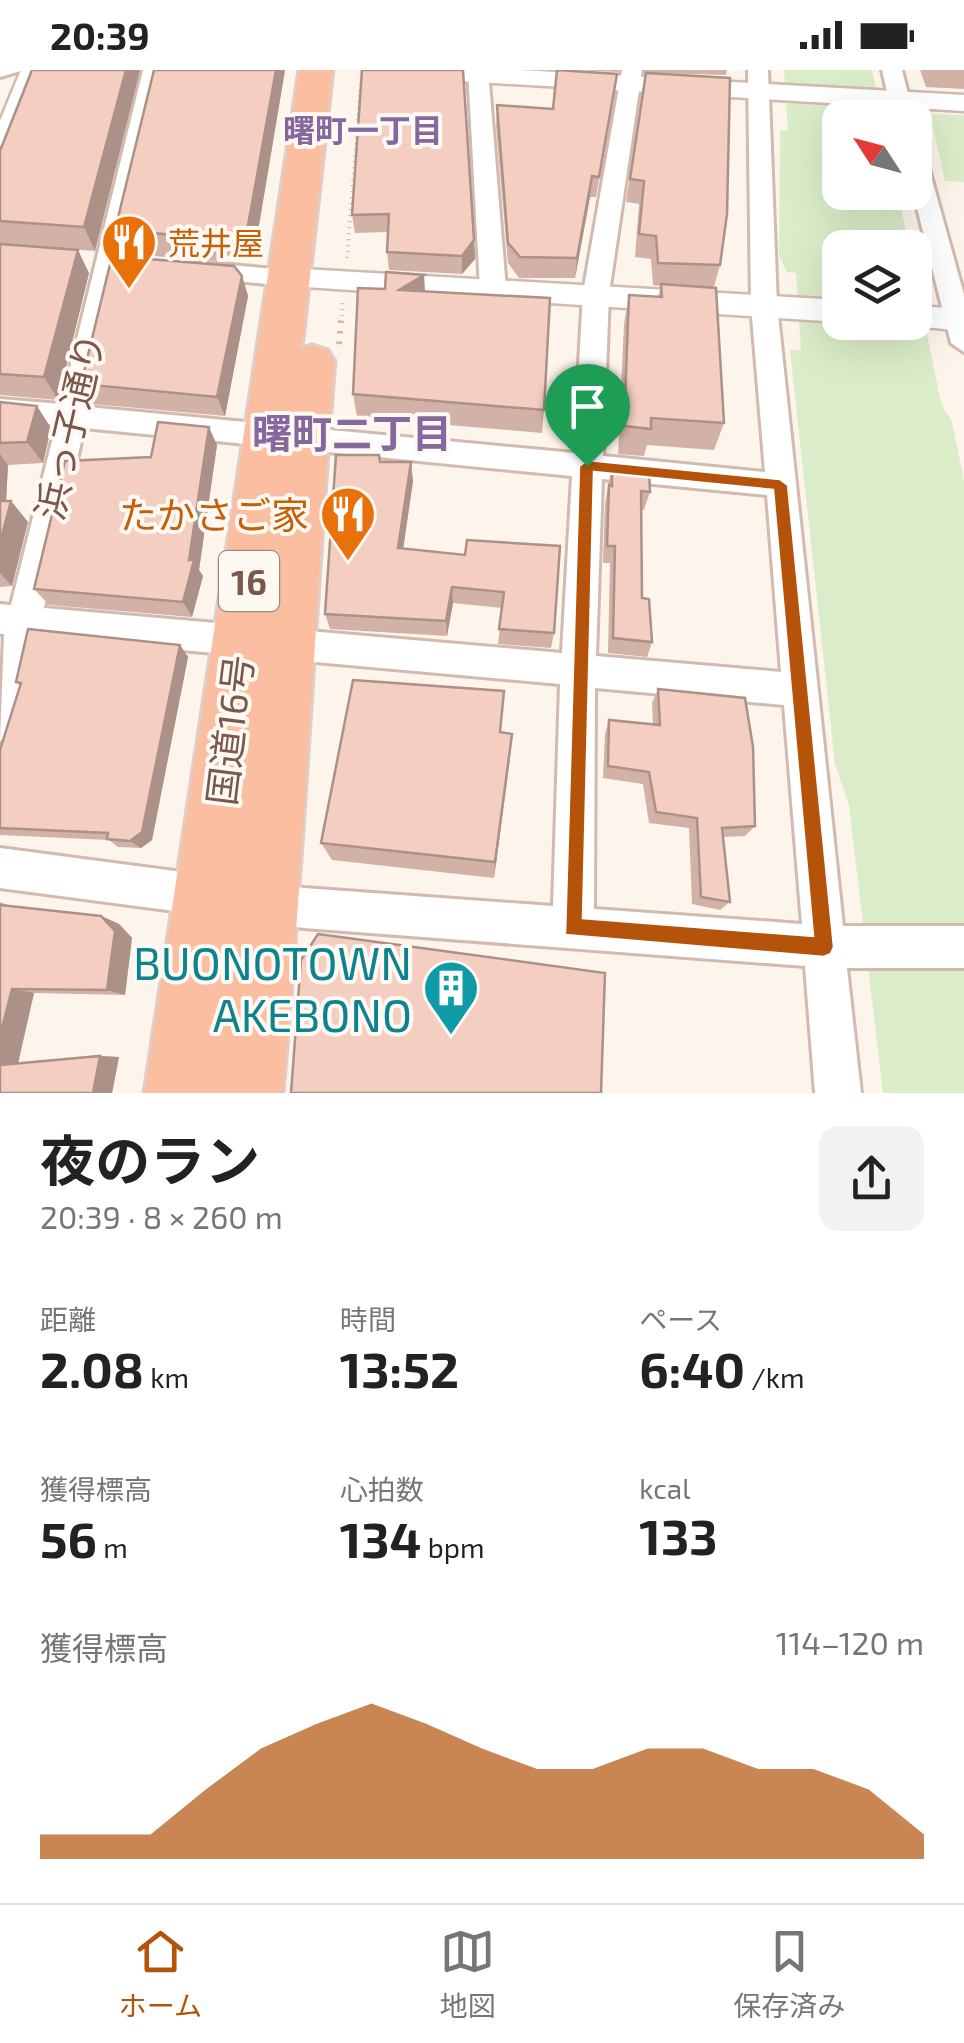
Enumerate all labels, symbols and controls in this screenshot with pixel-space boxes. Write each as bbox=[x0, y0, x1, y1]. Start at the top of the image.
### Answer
text: 20:39 bbox=[50, 12, 150, 58]
north arrow bbox=[822, 100, 932, 210]
map controls bbox=[822, 100, 932, 340]
district label: 曙町一丁目 bbox=[283, 110, 443, 148]
restaurant icon: 荒井屋 bbox=[99, 212, 159, 291]
place label: 荒井屋 bbox=[168, 223, 264, 261]
button: layers bbox=[822, 230, 932, 340]
street label: 浜っ子通り bbox=[25, 328, 113, 524]
pin bbox=[545, 364, 630, 467]
icon: arrive bbox=[560, 379, 615, 434]
district label: 曙町二丁目 bbox=[252, 408, 452, 456]
restaurant icon: たかさご家 bbox=[318, 484, 378, 563]
place label: たかさご家 bbox=[119, 491, 309, 537]
road number: 16 bbox=[219, 551, 279, 611]
street label: 国道16号 bbox=[197, 652, 261, 808]
place label: BUONOTOWN AKEBONO bbox=[133, 935, 412, 1041]
building icon: BUONOTOWN AKEBONO bbox=[421, 958, 481, 1037]
text: 夜のラン bbox=[40, 1126, 260, 1192]
button: share bbox=[819, 1126, 924, 1231]
text: 20:39 · 8 × 260 m bbox=[40, 1197, 283, 1235]
text: 距離 bbox=[40, 1302, 96, 1336]
text: 時間 bbox=[340, 1302, 396, 1336]
text: ペース bbox=[639, 1302, 722, 1336]
text: 2.08 bbox=[40, 1338, 144, 1398]
text: 13:52 bbox=[340, 1338, 459, 1398]
text: 6:40 bbox=[639, 1338, 745, 1398]
text: km bbox=[144, 1360, 189, 1394]
text: /km bbox=[745, 1360, 805, 1394]
text: kcal bbox=[639, 1471, 691, 1505]
text: 獲得標高 bbox=[40, 1472, 152, 1506]
text: 心拍数 bbox=[340, 1472, 424, 1506]
text: 133 bbox=[639, 1505, 718, 1565]
text: 56 bbox=[40, 1508, 97, 1568]
text: 134 bbox=[340, 1508, 421, 1568]
text: m bbox=[97, 1530, 128, 1564]
text: bpm bbox=[421, 1530, 484, 1564]
text: 114–120 m bbox=[776, 1623, 924, 1661]
text: 獲得標高 bbox=[40, 1628, 168, 1666]
tab: ホーム bbox=[119, 1924, 202, 2024]
tab: 地図 bbox=[440, 1924, 496, 2024]
tab: 保存済み bbox=[733, 1924, 845, 2024]

